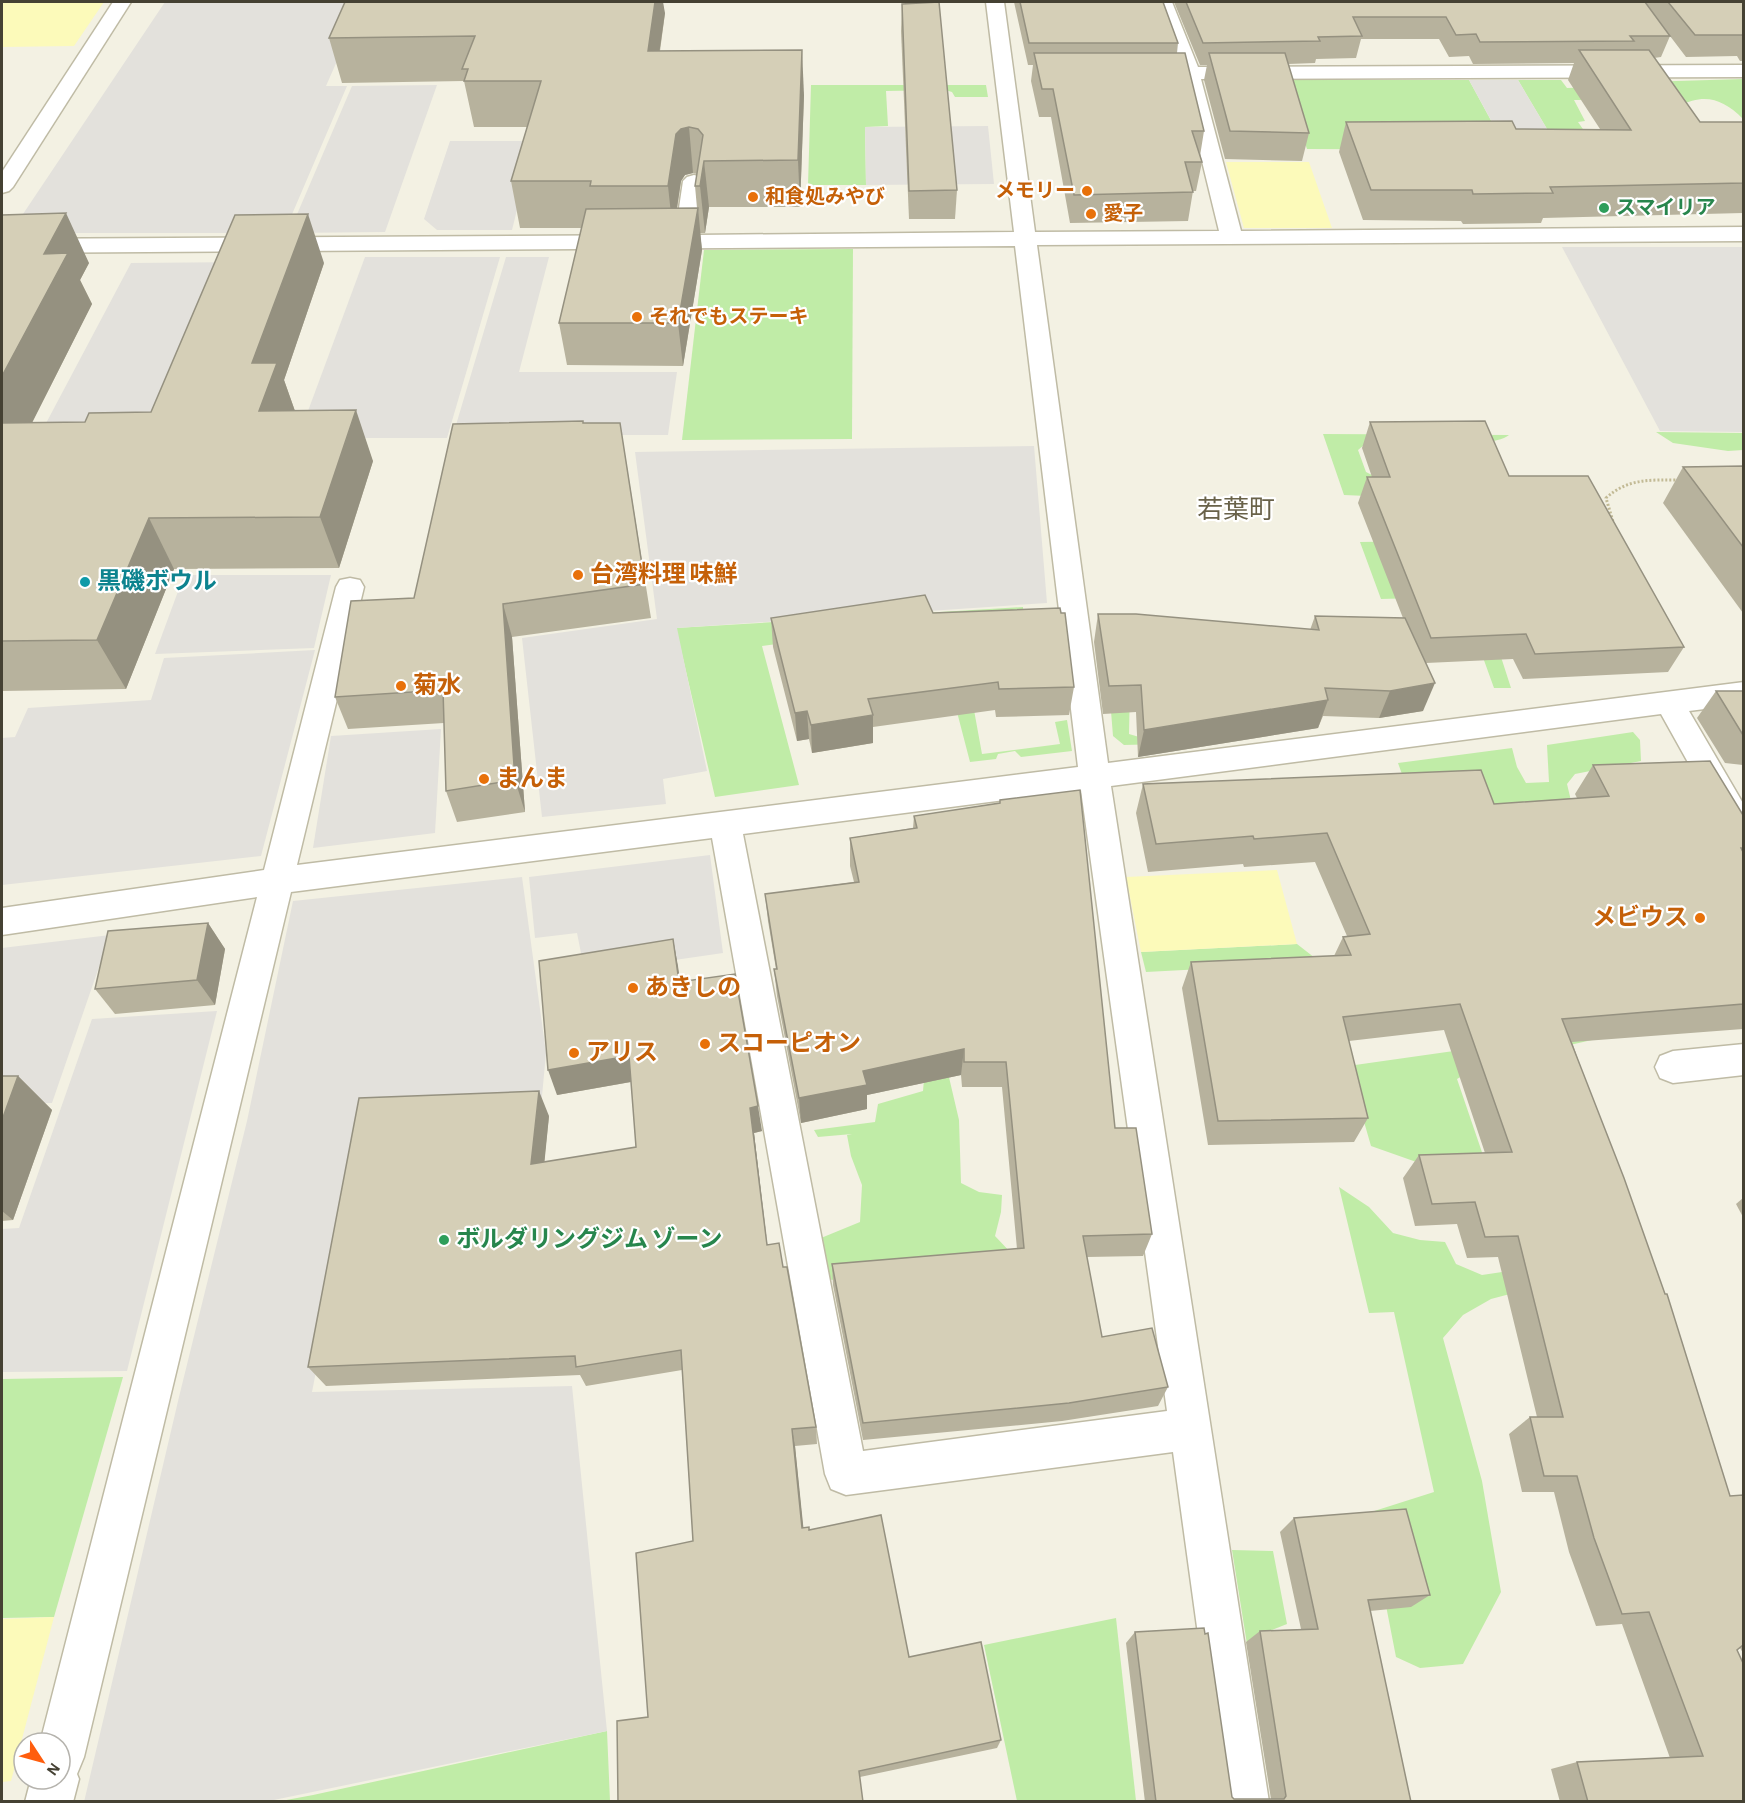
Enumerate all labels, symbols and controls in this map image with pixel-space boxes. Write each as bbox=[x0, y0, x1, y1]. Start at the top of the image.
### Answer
place label: メモリー bbox=[995, 181, 1075, 201]
marker: メモリー bbox=[1080, 184, 1094, 198]
place label: 和食処みやび bbox=[765, 185, 885, 207]
marker: 和食処みやび bbox=[746, 190, 760, 204]
place label: スマイリア bbox=[1616, 197, 1715, 218]
marker: スマイリア bbox=[1597, 201, 1611, 215]
place label: 愛子 bbox=[1103, 202, 1143, 224]
marker: 愛子 bbox=[1084, 207, 1098, 221]
place label: それでもステーキ bbox=[649, 306, 808, 327]
marker: それでもステーキ bbox=[630, 310, 644, 324]
district label: 若葉町 bbox=[1197, 496, 1275, 523]
place label: 台湾料理 味鮮 bbox=[590, 561, 738, 587]
place label: 黒磯ボウル bbox=[97, 568, 217, 594]
marker: 台湾料理 味鮮 bbox=[571, 568, 585, 582]
marker: 黒磯ボウル bbox=[78, 575, 92, 589]
place label: 菊水 bbox=[413, 672, 461, 698]
marker: 菊水 bbox=[394, 679, 408, 693]
place label: まんま bbox=[496, 766, 568, 791]
marker: まんま bbox=[477, 772, 491, 786]
place label: メビウス bbox=[1592, 904, 1688, 930]
marker: メビウス bbox=[1693, 911, 1707, 925]
place label: あきしの bbox=[645, 975, 741, 1000]
marker: あきしの bbox=[626, 981, 640, 995]
place label: スコーピオン bbox=[717, 1031, 861, 1056]
marker: スコーピオン bbox=[698, 1037, 712, 1051]
place label: アリス bbox=[586, 1041, 658, 1065]
marker: アリス bbox=[567, 1046, 581, 1060]
place label: ボルダリングジム ゾーン bbox=[456, 1226, 722, 1252]
marker: ボルダリングジム ゾーン bbox=[437, 1233, 451, 1247]
north arrow bbox=[12, 1731, 72, 1791]
text: N bbox=[44, 1760, 63, 1778]

